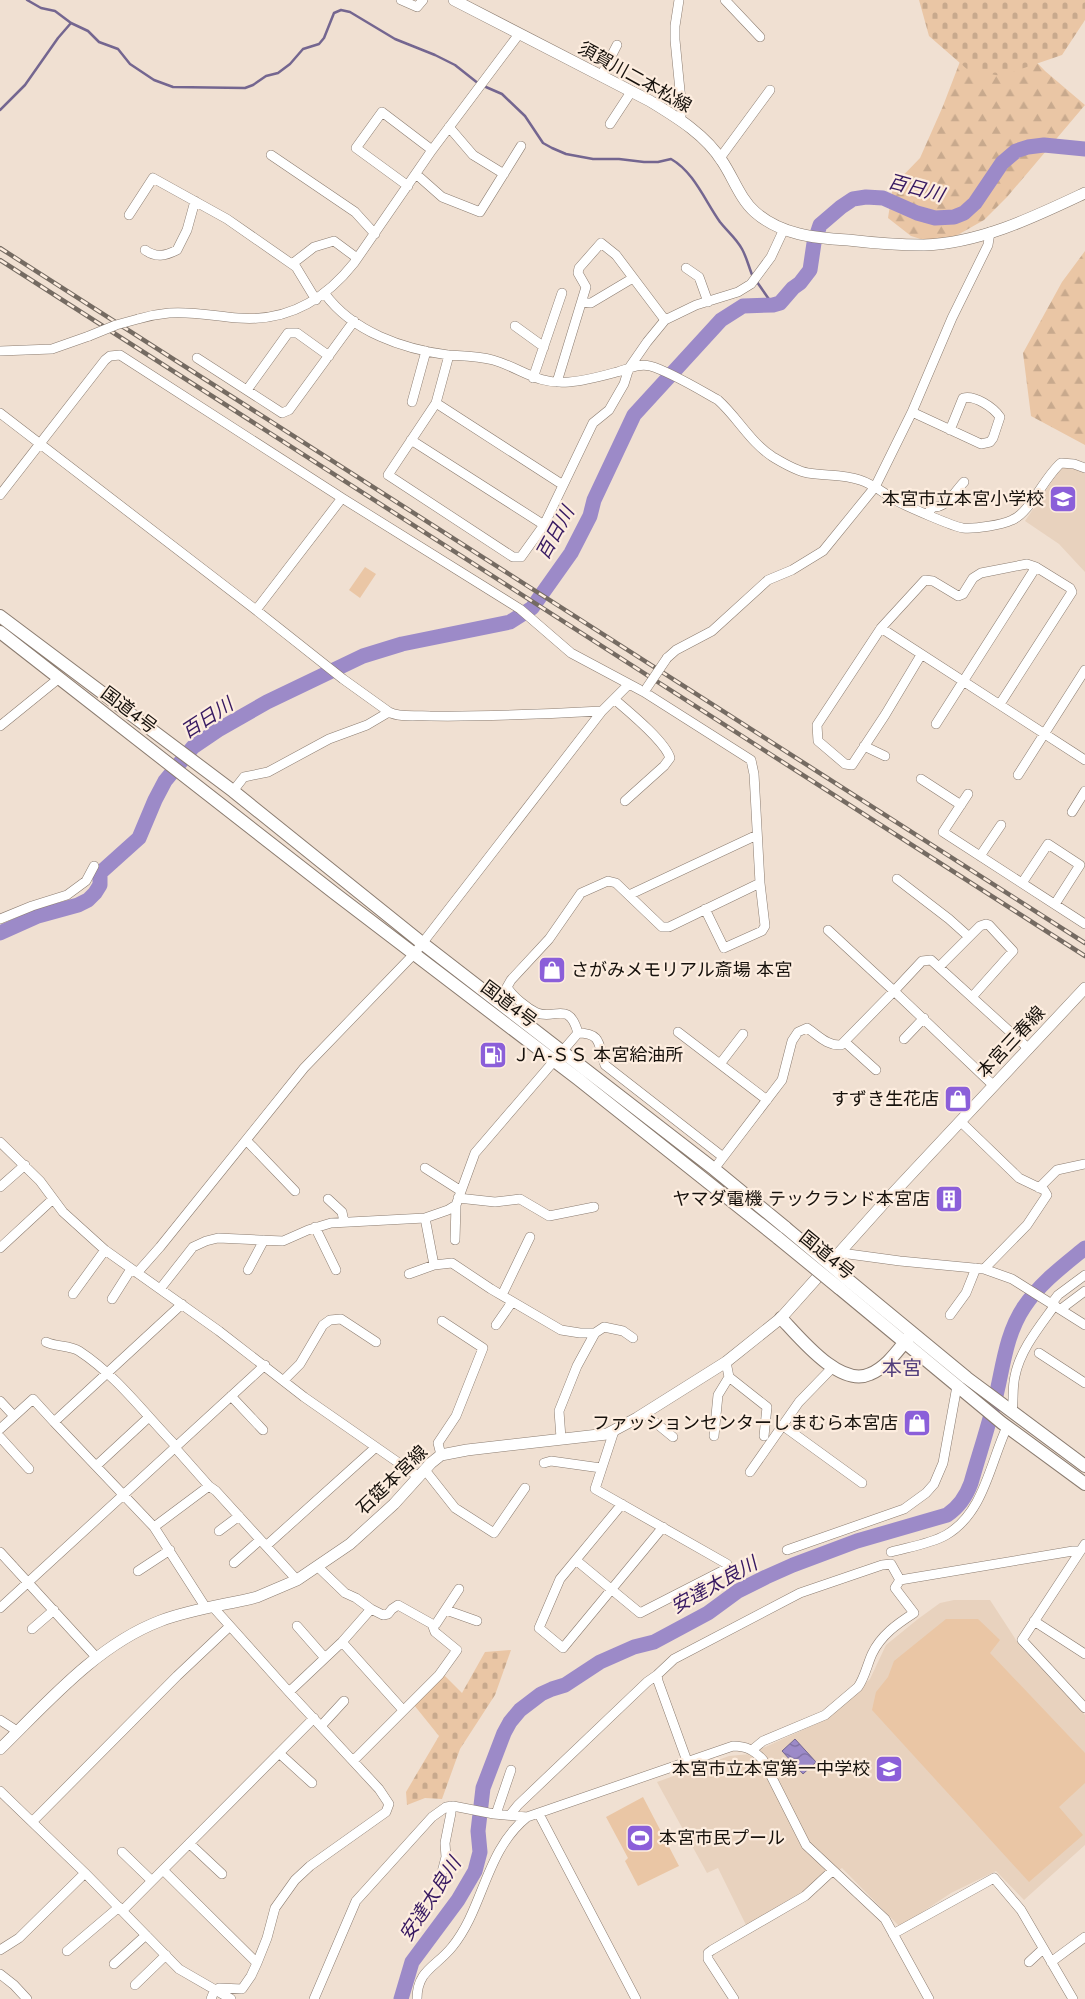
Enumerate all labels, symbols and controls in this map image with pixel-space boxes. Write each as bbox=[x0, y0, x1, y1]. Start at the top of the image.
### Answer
street label: 須賀川二本松線 bbox=[574, 35, 696, 119]
water label: 百日川 bbox=[885, 168, 949, 209]
school or university icon: 本宮市立本宮小学校 bbox=[1048, 484, 1078, 514]
place label: 本宮市立本宮小学校 bbox=[882, 486, 1044, 512]
water label: 百日川 bbox=[529, 500, 582, 564]
street label: 国道4号 bbox=[95, 680, 163, 740]
water label: 百日川 bbox=[176, 690, 240, 745]
shop icon: さがみメモリアル斎場 本宮 bbox=[537, 955, 567, 985]
place label: さがみメモリアル斎場 本宮 bbox=[571, 957, 792, 983]
street label: 国道4号 bbox=[475, 974, 543, 1034]
street label: 本宮三春線 bbox=[971, 1000, 1051, 1084]
fuel station icon: ＪＡ-ＳＳ 本宮給油所 bbox=[478, 1040, 508, 1070]
place label: ＪＡ-ＳＳ 本宮給油所 bbox=[512, 1042, 683, 1068]
shop icon: すずき生花店 bbox=[943, 1084, 973, 1114]
place label: すずき生花店 bbox=[831, 1086, 939, 1112]
building icon: ヤマダ電機 テックランド本宮店 bbox=[934, 1184, 964, 1214]
place label: ヤマダ電機 テックランド本宮店 bbox=[673, 1186, 930, 1212]
street label: 国道4号 bbox=[794, 1225, 860, 1285]
district label: 本宮 bbox=[882, 1354, 922, 1383]
shop icon: ファッションセンターしまむら本宮店 bbox=[902, 1408, 932, 1438]
place label: ファッションセンターしまむら本宮店 bbox=[592, 1410, 898, 1436]
street label: 石筵本宮線 bbox=[351, 1439, 433, 1521]
water label: 安達太良川 bbox=[666, 1549, 764, 1620]
school or university icon: 本宮市立本宮第一中学校 bbox=[874, 1754, 904, 1784]
place label: 本宮市立本宮第一中学校 bbox=[672, 1756, 870, 1782]
sports icon: 本宮市民プール bbox=[625, 1823, 655, 1853]
place label: 本宮市民プール bbox=[659, 1825, 785, 1851]
water label: 安達太良川 bbox=[393, 1850, 468, 1946]

